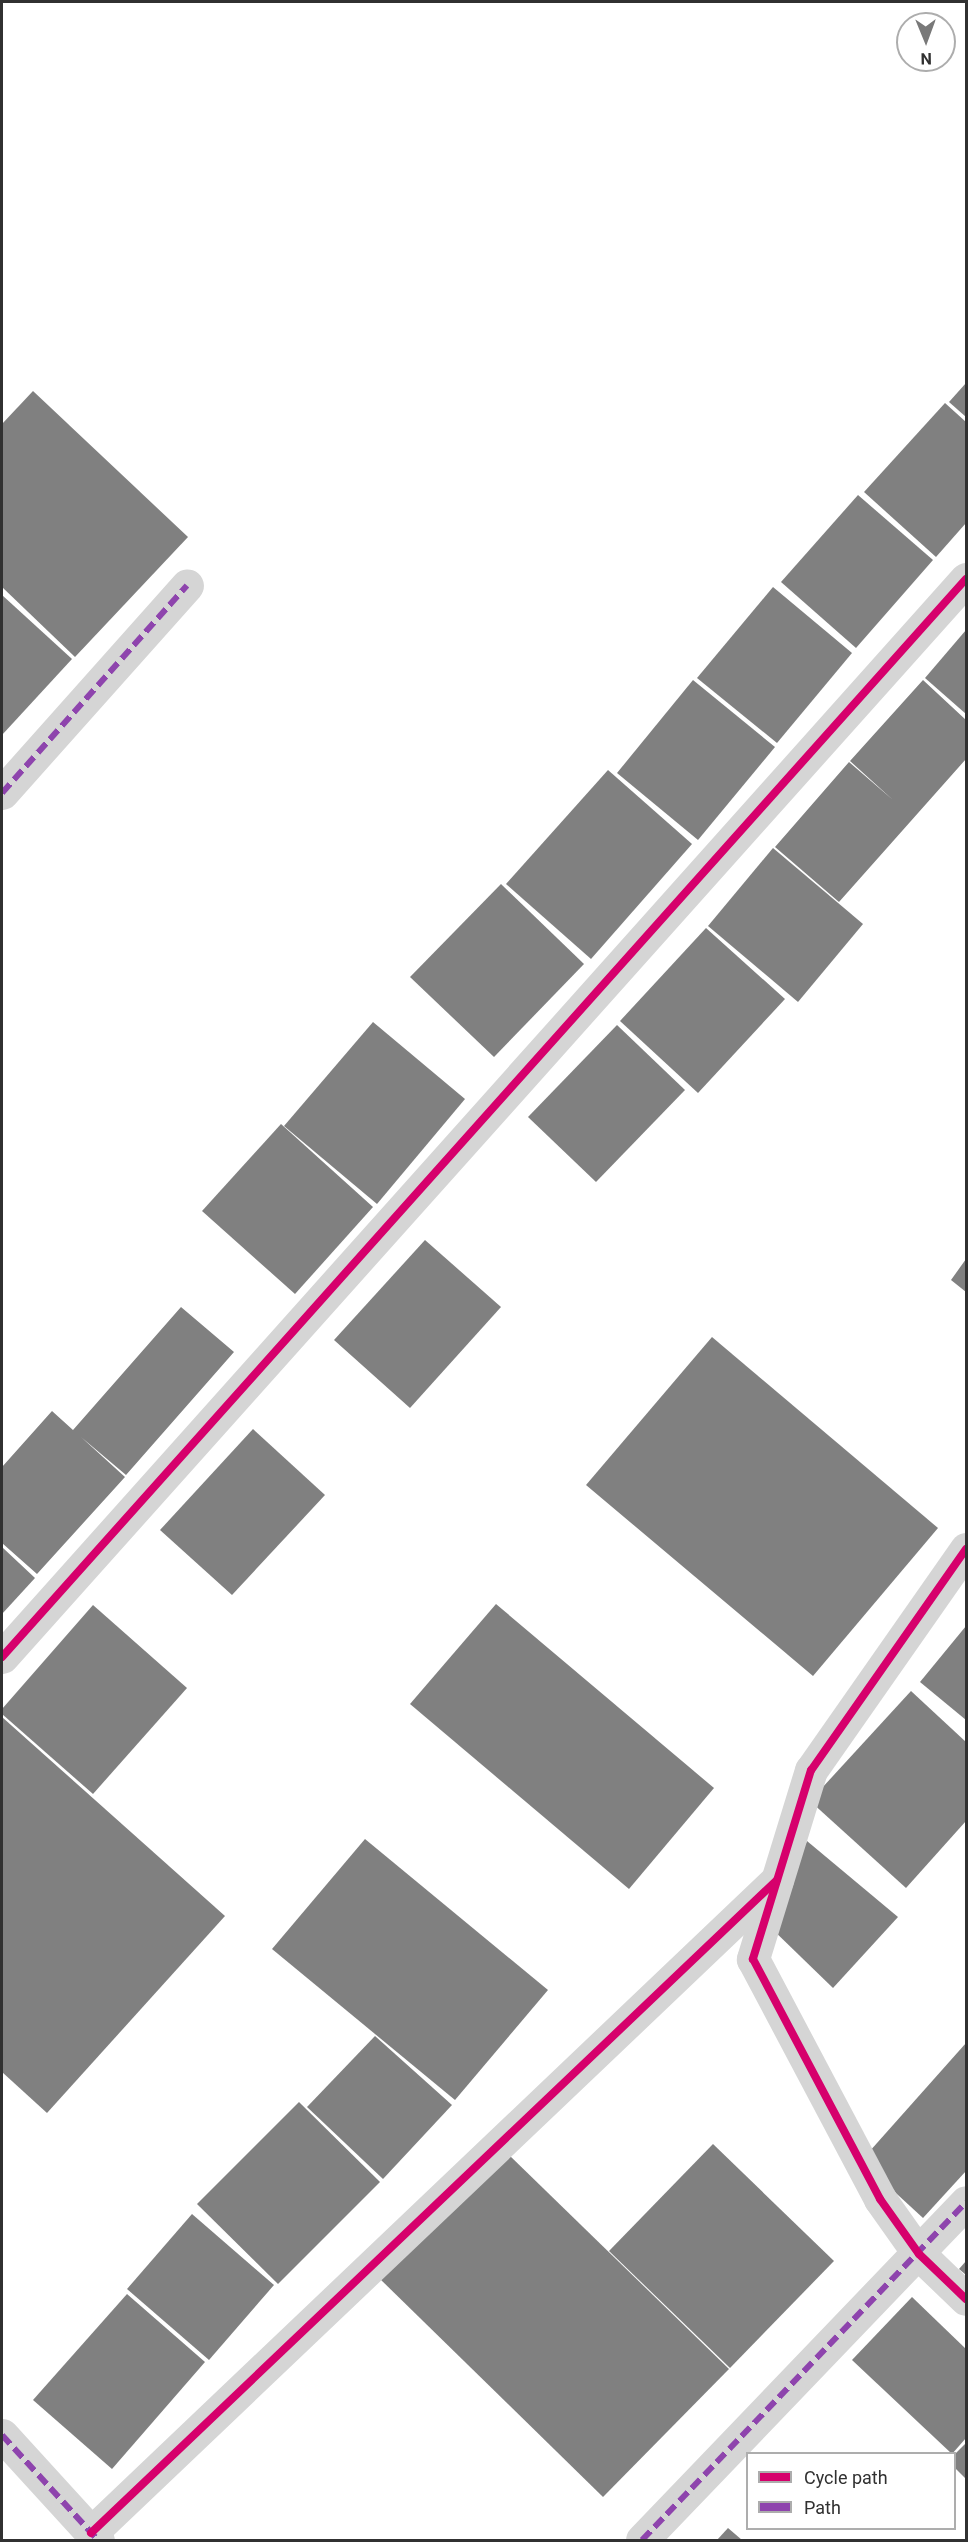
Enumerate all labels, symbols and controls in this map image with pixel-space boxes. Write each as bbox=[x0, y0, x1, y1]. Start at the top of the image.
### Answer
north arrow bbox=[896, 12, 956, 72]
text: N bbox=[920, 49, 932, 68]
legend bbox=[746, 2452, 956, 2530]
text: Cycle path bbox=[804, 2467, 888, 2488]
text: Path bbox=[804, 2497, 841, 2518]

